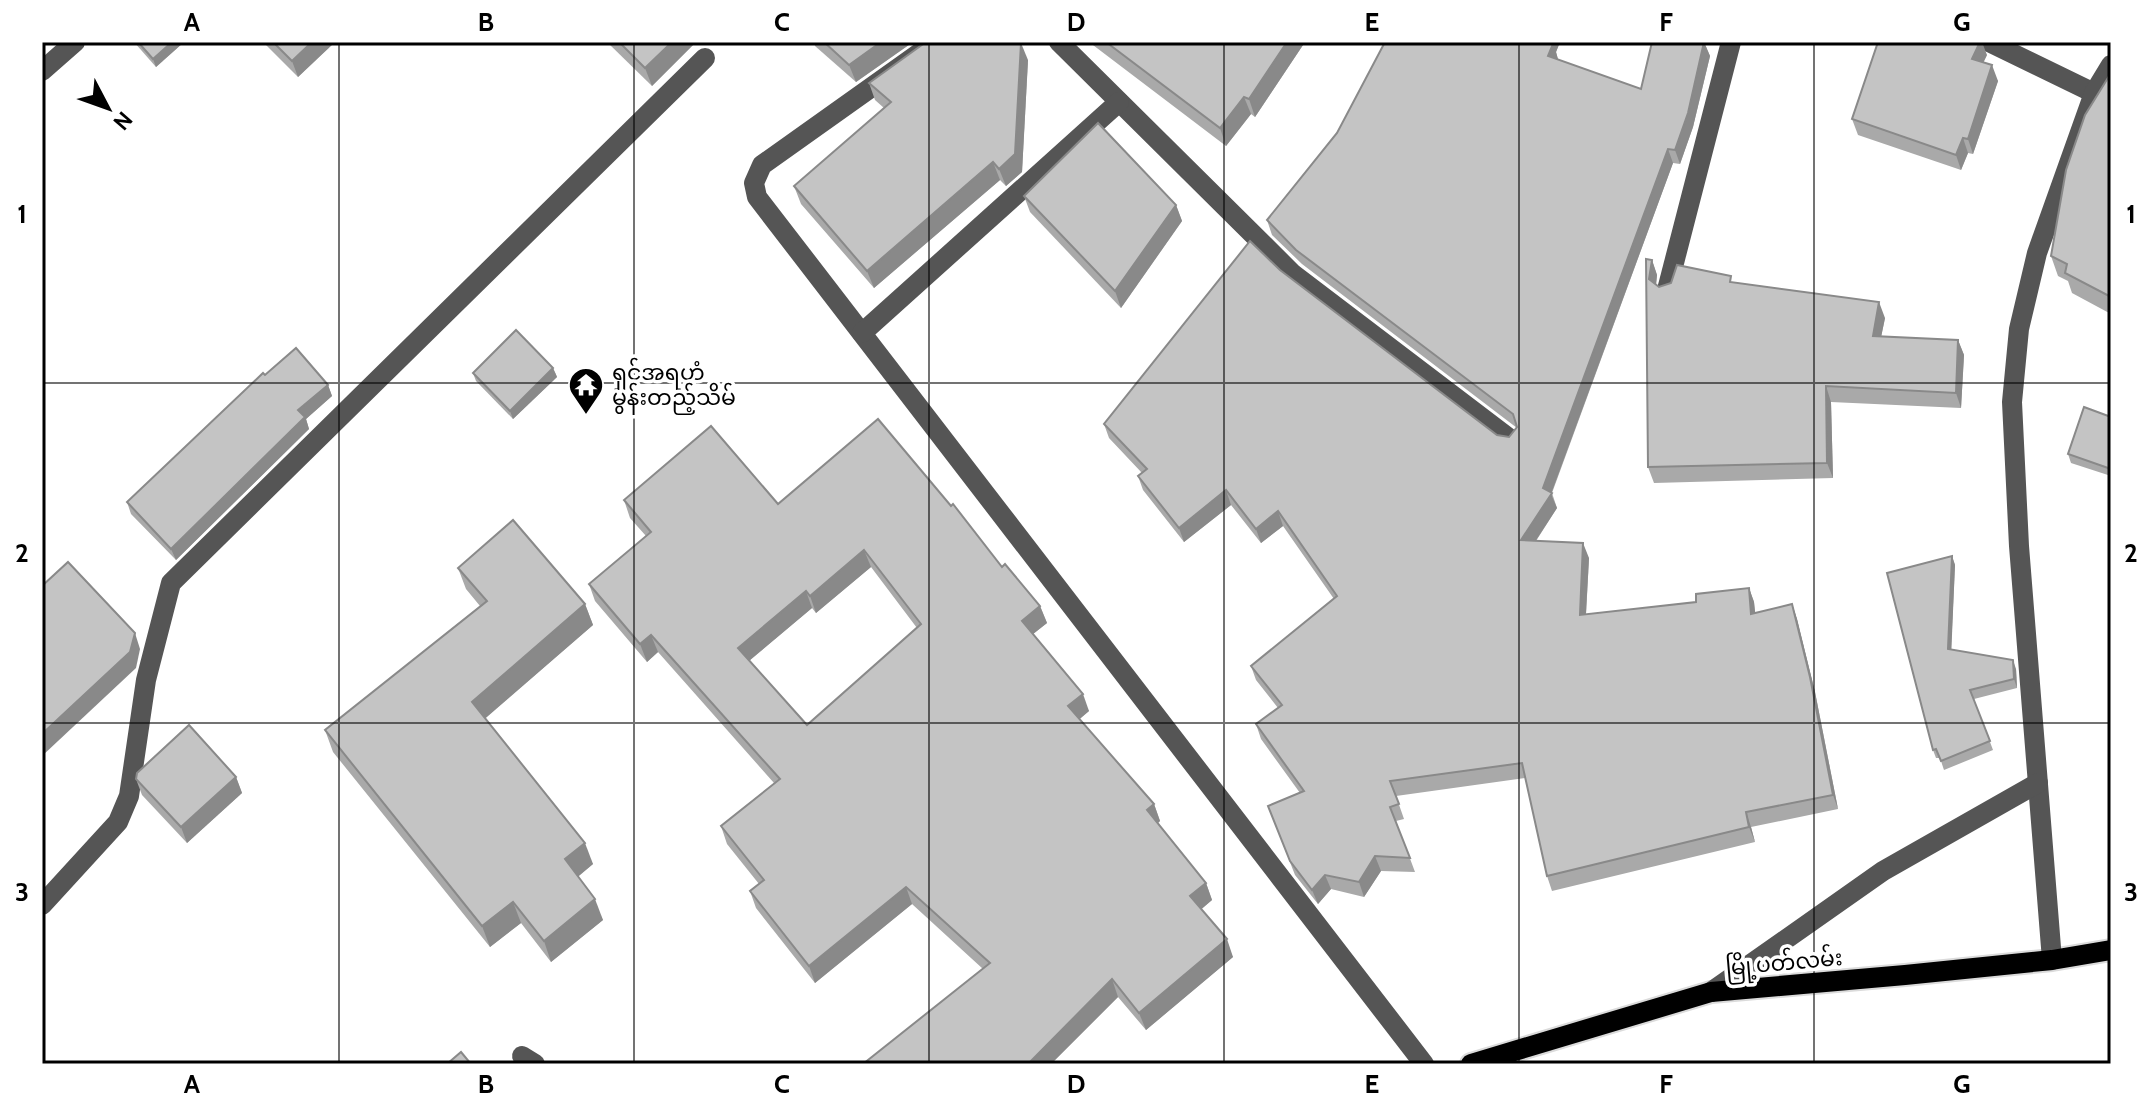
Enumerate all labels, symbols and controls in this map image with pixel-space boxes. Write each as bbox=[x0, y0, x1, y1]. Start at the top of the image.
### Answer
text: A bbox=[184, 6, 201, 38]
text: B bbox=[478, 6, 494, 38]
text: C bbox=[774, 6, 790, 38]
text: D bbox=[1067, 6, 1085, 38]
text: E bbox=[1365, 6, 1379, 38]
text: F bbox=[1659, 6, 1673, 38]
text: G bbox=[1953, 6, 1971, 38]
north arrow bbox=[68, 68, 148, 148]
text: N bbox=[107, 106, 138, 136]
text: 1 bbox=[17, 198, 27, 230]
text: 1 bbox=[2126, 198, 2136, 230]
place label: ရှင်အရဟံ မွန်းတည့်သိမ် bbox=[612, 357, 736, 415]
temple icon: ရှင်အရဟံ မွန်းတည့်သိမ် bbox=[567, 366, 605, 416]
text: 2 bbox=[15, 537, 29, 569]
text: 2 bbox=[2124, 537, 2138, 569]
text: 3 bbox=[15, 876, 29, 908]
text: 3 bbox=[2124, 876, 2138, 908]
street label: မြို့ပတ်လမ်း bbox=[1724, 942, 1844, 985]
text: A bbox=[184, 1068, 201, 1100]
text: B bbox=[478, 1068, 494, 1100]
text: C bbox=[774, 1068, 790, 1100]
text: D bbox=[1067, 1068, 1085, 1100]
text: E bbox=[1365, 1068, 1379, 1100]
text: F bbox=[1659, 1068, 1673, 1100]
text: G bbox=[1953, 1068, 1971, 1100]

